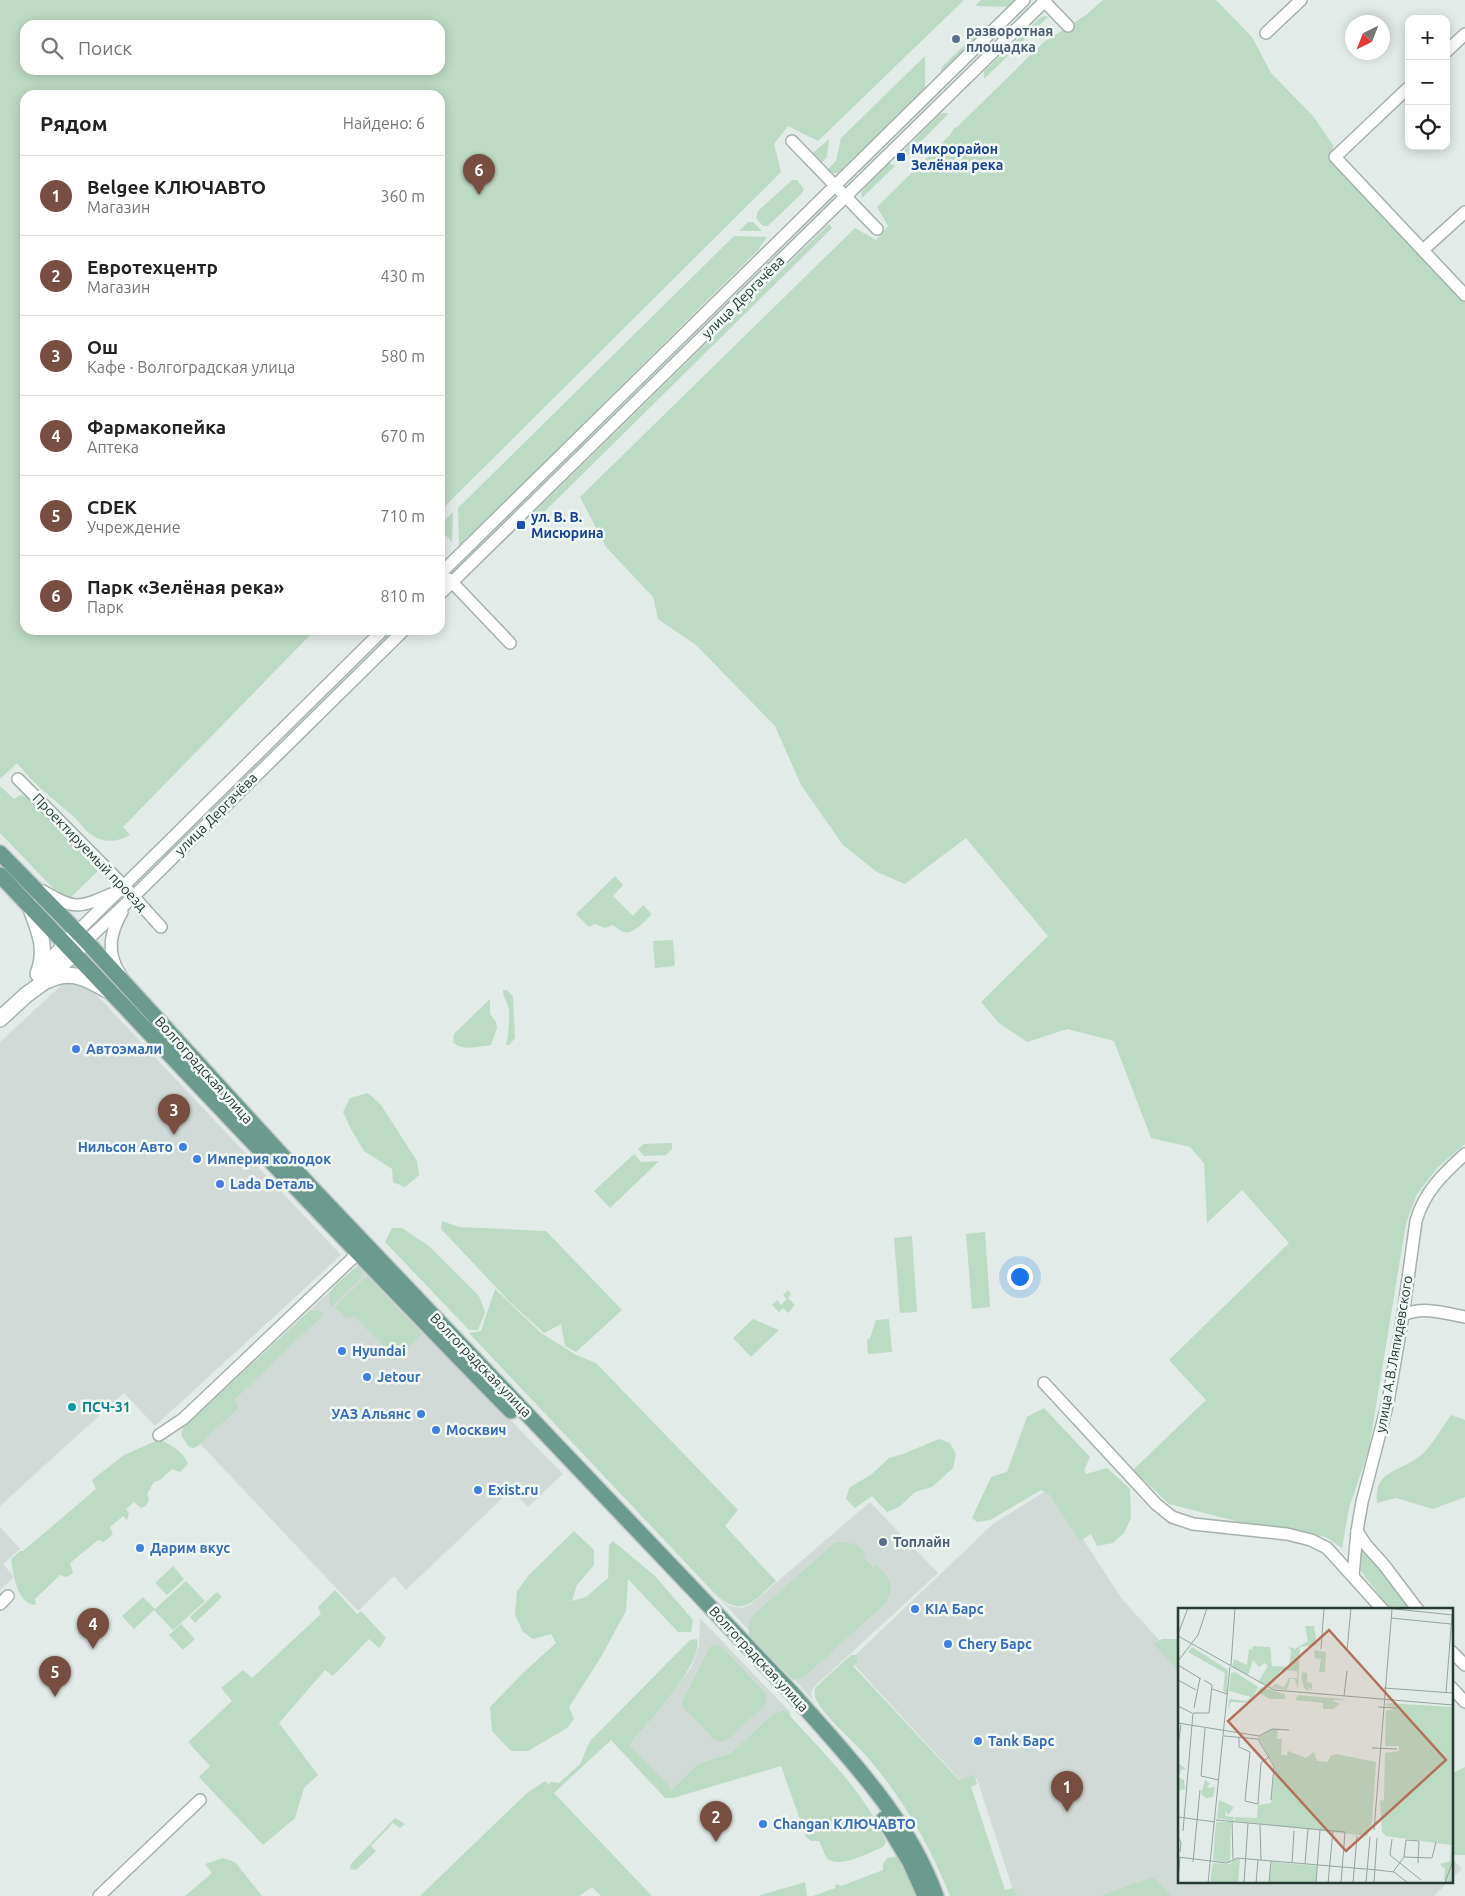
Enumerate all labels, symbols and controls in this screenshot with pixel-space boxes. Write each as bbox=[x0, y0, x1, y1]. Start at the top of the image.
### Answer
north arrow bbox=[1345, 15, 1390, 60]
map controls bbox=[1405, 15, 1450, 150]
button: + bbox=[1405, 15, 1450, 60]
search box bbox=[20, 20, 445, 75]
place label: разворотная площадка bbox=[966, 23, 1053, 55]
marker: разворотная площадка bbox=[950, 33, 962, 45]
icon: search bbox=[38, 34, 66, 62]
text: Поиск bbox=[78, 37, 132, 59]
button: − bbox=[1405, 60, 1450, 105]
button: locate bbox=[1405, 105, 1450, 150]
text: Рядом bbox=[40, 111, 108, 135]
text: Найдено: 6 bbox=[343, 114, 425, 132]
place label: Микрорайон Зелёная река bbox=[911, 141, 1003, 173]
marker: Микрорайон Зелёная река bbox=[895, 151, 907, 163]
pin: 6 bbox=[463, 154, 495, 195]
text: Belgee КЛЮЧАВТО bbox=[87, 176, 266, 198]
text: 1 bbox=[51, 187, 61, 205]
text: 360 m bbox=[380, 187, 425, 205]
text: Магазин bbox=[87, 198, 150, 216]
street label: улица Дергачёва bbox=[698, 252, 788, 342]
text: Евротехцентр bbox=[87, 256, 218, 278]
text: 2 bbox=[51, 267, 61, 285]
text: 430 m bbox=[380, 267, 425, 285]
text: Магазин bbox=[87, 278, 150, 296]
text: Ош bbox=[87, 336, 118, 358]
text: 3 bbox=[51, 347, 61, 365]
text: 580 m bbox=[380, 347, 425, 365]
text: Кафе · Волгоградская улица bbox=[87, 358, 295, 376]
text: Фармакопейка bbox=[87, 416, 226, 438]
text: 4 bbox=[51, 427, 61, 445]
text: 670 m bbox=[380, 427, 425, 445]
text: Аптека bbox=[87, 438, 139, 456]
text: CDEK bbox=[87, 496, 137, 518]
text: 5 bbox=[51, 507, 61, 525]
text: 710 m bbox=[380, 507, 425, 525]
place label: ул. В. В. Мисюрина bbox=[531, 509, 604, 541]
text: Учреждение bbox=[87, 518, 181, 536]
marker: ул. В. В. Мисюрина bbox=[515, 519, 527, 531]
text: Парк «Зелёная река» bbox=[87, 576, 284, 598]
text: 6 bbox=[51, 587, 61, 605]
text: 810 m bbox=[380, 587, 425, 605]
text: Парк bbox=[87, 598, 124, 616]
street label: улица Дергачёва bbox=[171, 769, 261, 859]
street label: Проектируемый проезд bbox=[30, 790, 150, 914]
street label: Волгоградская улица bbox=[152, 1013, 256, 1127]
place label: Автоэмали bbox=[86, 1041, 162, 1057]
marker: Автоэмали bbox=[70, 1043, 82, 1055]
pin: 3 bbox=[158, 1094, 190, 1135]
place label: Нильсон Авто bbox=[78, 1139, 173, 1155]
marker: Нильсон Авто bbox=[177, 1141, 189, 1153]
place label: Империя колодок bbox=[207, 1151, 331, 1167]
marker: Империя колодок bbox=[191, 1153, 203, 1165]
place label: Lada Dеталь bbox=[230, 1176, 314, 1192]
marker: Lada Dеталь bbox=[214, 1178, 226, 1190]
your location bbox=[1007, 1264, 1033, 1290]
street label: улица А.В.Ляпидевского bbox=[1372, 1274, 1416, 1434]
street label: Волгоградская улица bbox=[427, 1310, 535, 1420]
place label: Hyundai bbox=[352, 1343, 406, 1359]
marker: Hyundai bbox=[336, 1345, 348, 1357]
place label: Jetour bbox=[377, 1369, 421, 1385]
marker: Jetour bbox=[361, 1371, 373, 1383]
place label: ПСЧ-31 bbox=[82, 1399, 131, 1415]
marker: ПСЧ-31 bbox=[66, 1401, 78, 1413]
place label: УАЗ Альянс bbox=[332, 1406, 411, 1422]
marker: УАЗ Альянс bbox=[415, 1408, 427, 1420]
place label: Москвич bbox=[446, 1422, 506, 1438]
marker: Москвич bbox=[430, 1424, 442, 1436]
place label: Exist.ru bbox=[488, 1482, 538, 1498]
marker: Exist.ru bbox=[472, 1484, 484, 1496]
place label: Топлайн bbox=[893, 1534, 950, 1550]
marker: Топлайн bbox=[877, 1536, 889, 1548]
place label: Дарим вкус bbox=[150, 1540, 230, 1556]
marker: Дарим вкус bbox=[134, 1542, 146, 1554]
place label: KIA Барс bbox=[925, 1601, 984, 1617]
street label: Волгоградская улица bbox=[706, 1603, 812, 1715]
marker: KIA Барс bbox=[909, 1603, 921, 1615]
pin: 4 bbox=[77, 1608, 109, 1649]
inset map bbox=[1178, 1608, 1452, 1884]
place label: Chery Барс bbox=[958, 1636, 1032, 1652]
marker: Chery Барс bbox=[942, 1638, 954, 1650]
pin: 5 bbox=[39, 1656, 71, 1697]
place label: Tank Барс bbox=[988, 1733, 1054, 1749]
marker: Tank Барс bbox=[972, 1735, 984, 1747]
pin: 1 bbox=[1051, 1771, 1083, 1812]
pin: 2 bbox=[700, 1801, 732, 1842]
place label: Changan КЛЮЧАВТО bbox=[773, 1816, 916, 1832]
marker: Changan КЛЮЧАВТО bbox=[757, 1818, 769, 1830]

